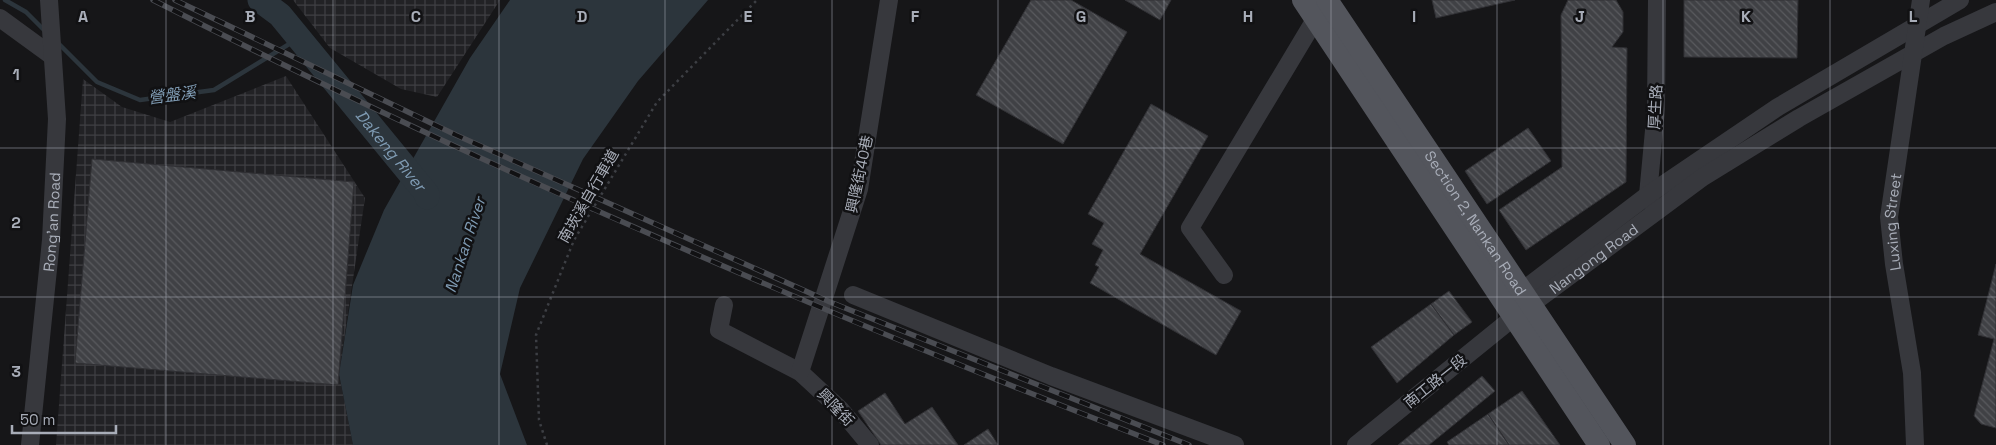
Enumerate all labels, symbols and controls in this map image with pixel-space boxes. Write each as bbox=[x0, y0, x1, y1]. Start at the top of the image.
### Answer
text: A bbox=[78, 6, 88, 27]
text: B bbox=[245, 6, 255, 27]
text: C bbox=[411, 6, 421, 27]
text: D bbox=[577, 6, 587, 27]
text: E bbox=[744, 6, 753, 27]
text: F bbox=[911, 6, 920, 27]
text: G bbox=[1076, 6, 1086, 27]
text: H bbox=[1243, 6, 1253, 27]
text: I bbox=[1412, 6, 1416, 27]
text: J bbox=[1575, 6, 1585, 27]
text: K bbox=[1741, 6, 1751, 27]
text: L bbox=[1909, 6, 1918, 27]
text: 1 bbox=[12, 64, 20, 85]
water label: 營盤溪 bbox=[147, 81, 199, 108]
street label: 厚生路 bbox=[1644, 84, 1666, 130]
water label: Dakeng River bbox=[351, 105, 432, 197]
street label: 興隆街40巷 bbox=[841, 133, 877, 215]
street label: 南崁溪自行車道 bbox=[554, 146, 622, 246]
street label: Section 2, Nankan Road bbox=[1421, 147, 1531, 299]
street label: Rong'an Road bbox=[38, 172, 64, 273]
street label: Luxing Street bbox=[1879, 172, 1905, 272]
water label: Nankan River bbox=[440, 193, 491, 295]
text: 2 bbox=[11, 212, 21, 233]
street label: Nangong Road bbox=[1545, 219, 1642, 298]
street label: 南工路一段 bbox=[1400, 350, 1470, 412]
text: 3 bbox=[11, 361, 21, 382]
street label: 興隆街 bbox=[814, 384, 858, 430]
scale bar bbox=[12, 402, 116, 434]
text: 50 m bbox=[20, 410, 55, 429]

